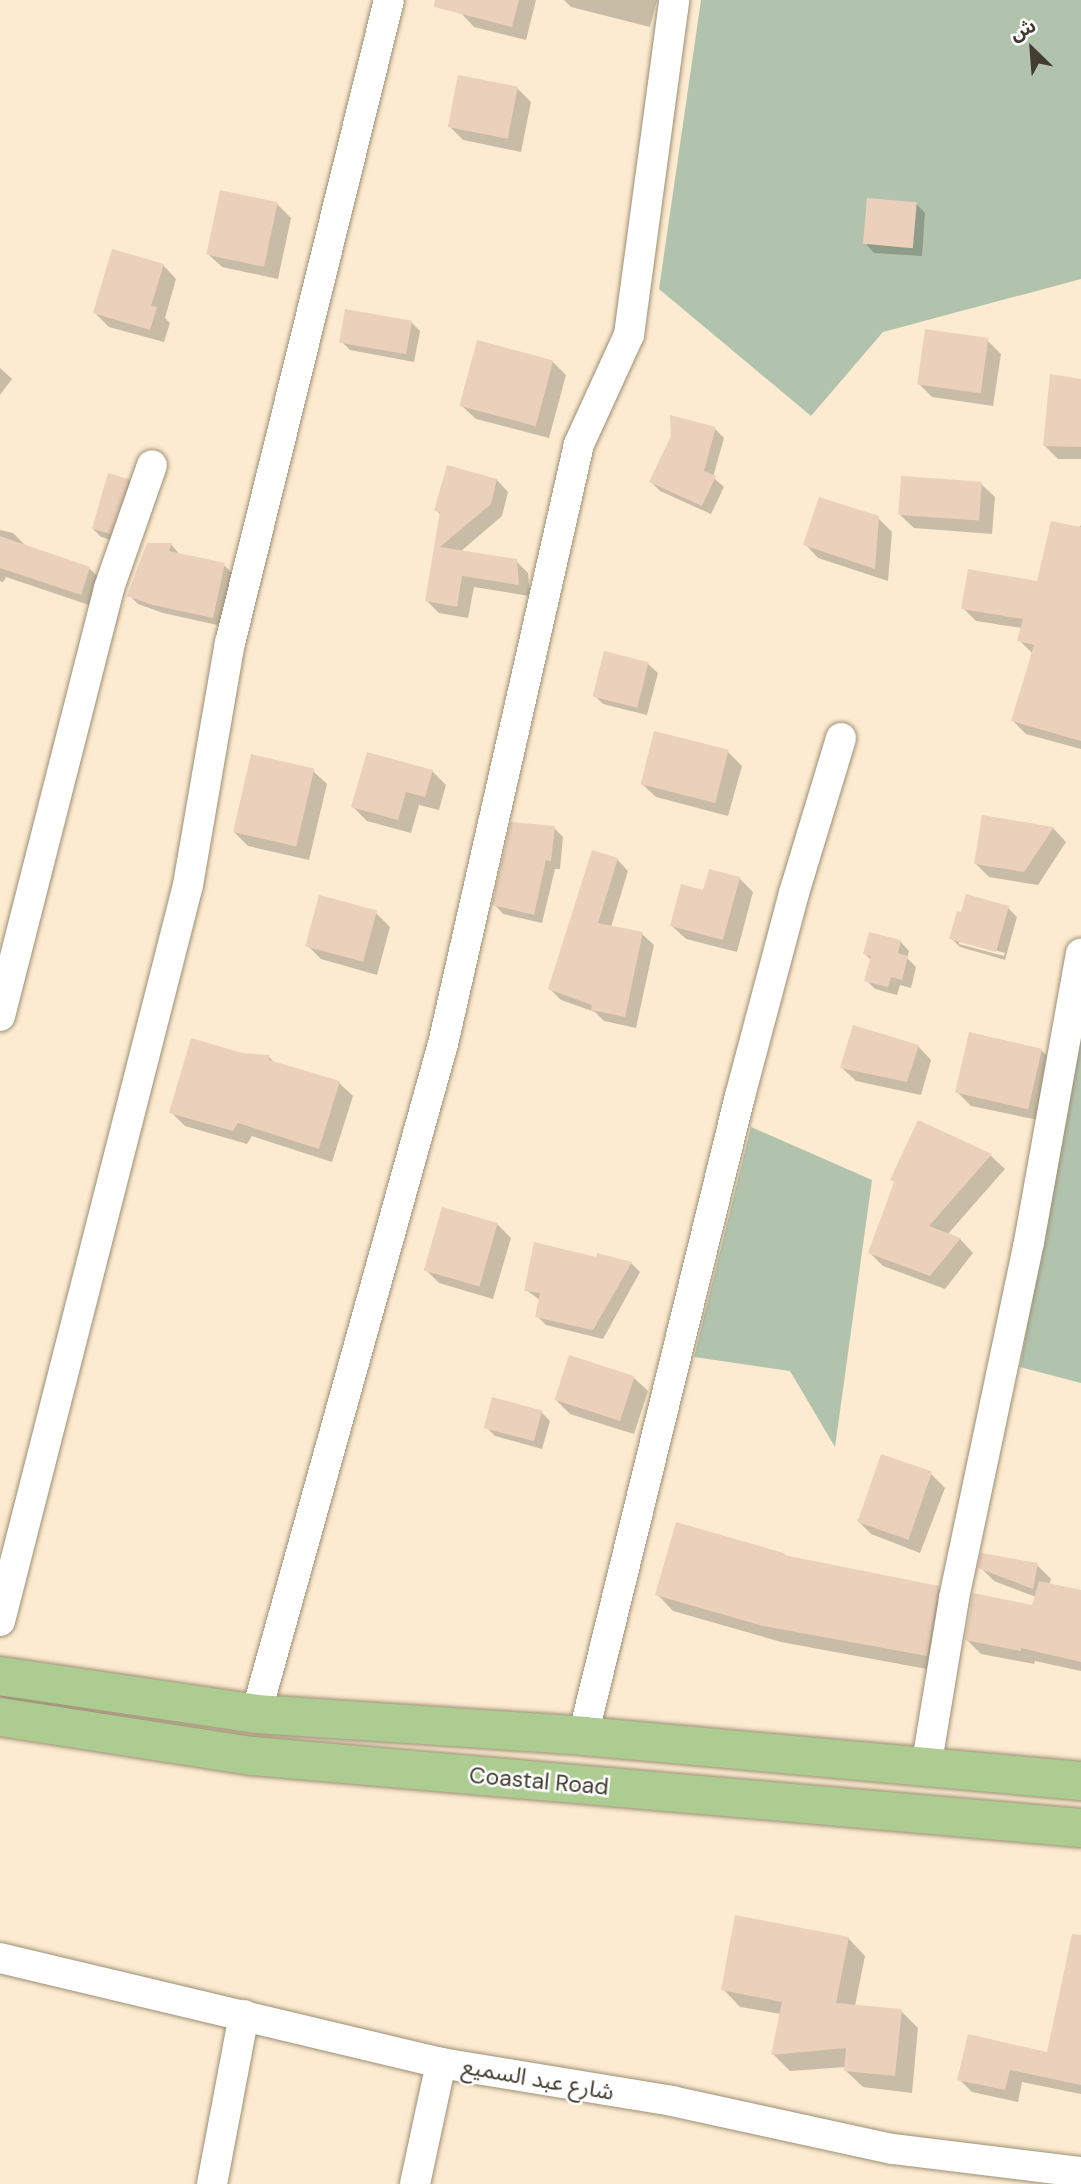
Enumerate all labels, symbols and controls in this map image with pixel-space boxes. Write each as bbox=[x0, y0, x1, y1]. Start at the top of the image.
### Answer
text: ش bbox=[1006, 13, 1040, 46]
north arrow bbox=[997, 14, 1067, 84]
street label: Coastal Road bbox=[468, 1761, 610, 1801]
street label: شارع عبد السميع bbox=[460, 2052, 616, 2106]

